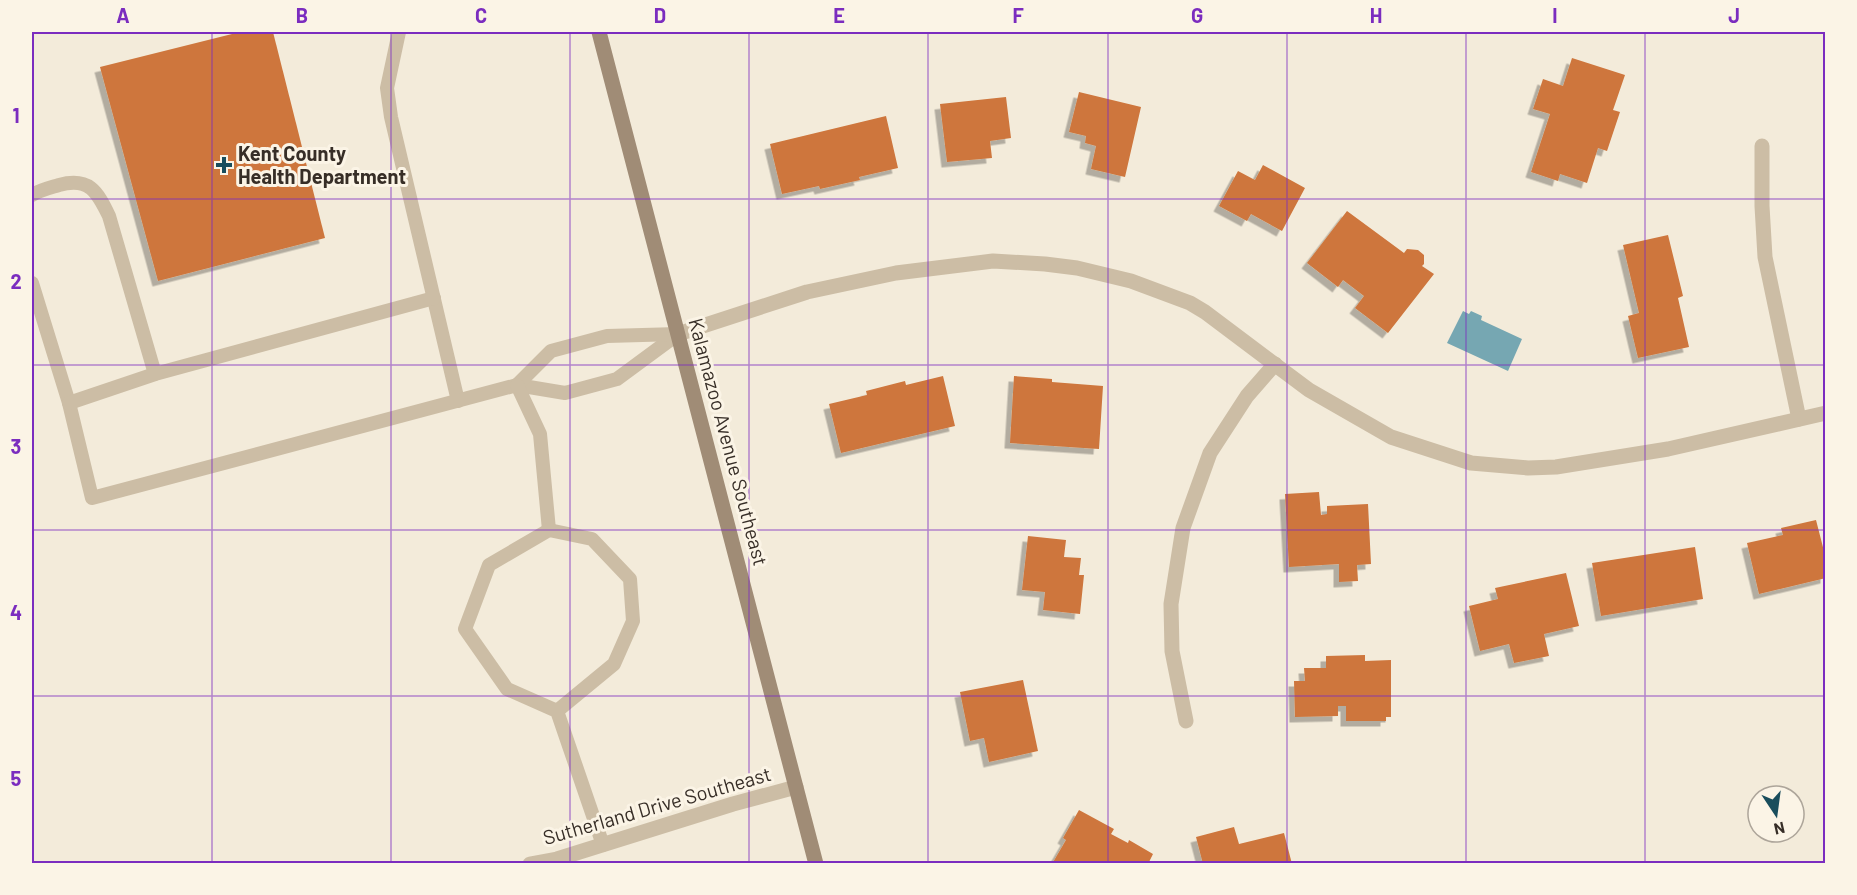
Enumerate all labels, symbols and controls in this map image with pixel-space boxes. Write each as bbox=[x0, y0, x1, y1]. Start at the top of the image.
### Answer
text: A bbox=[116, 3, 130, 27]
text: B bbox=[296, 3, 308, 27]
text: C bbox=[475, 3, 487, 27]
text: D bbox=[654, 3, 666, 27]
text: E bbox=[833, 3, 845, 27]
text: F bbox=[1012, 3, 1024, 27]
text: G bbox=[1191, 3, 1203, 27]
text: H bbox=[1370, 3, 1382, 27]
text: I bbox=[1552, 3, 1558, 27]
text: J bbox=[1728, 3, 1740, 27]
text: 1 bbox=[12, 103, 20, 127]
place label: Kent County Health Department bbox=[238, 141, 406, 188]
marker: Kent County Health Department bbox=[215, 156, 233, 174]
text: 2 bbox=[10, 269, 22, 293]
street label: Kalamazoo Avenue Southeast bbox=[684, 315, 774, 568]
text: 3 bbox=[11, 434, 21, 458]
text: 4 bbox=[10, 600, 22, 624]
street label: Sutherland Drive Southeast bbox=[540, 761, 774, 849]
text: 5 bbox=[11, 766, 22, 790]
north arrow bbox=[1746, 784, 1806, 844]
text: N bbox=[1772, 819, 1787, 840]

